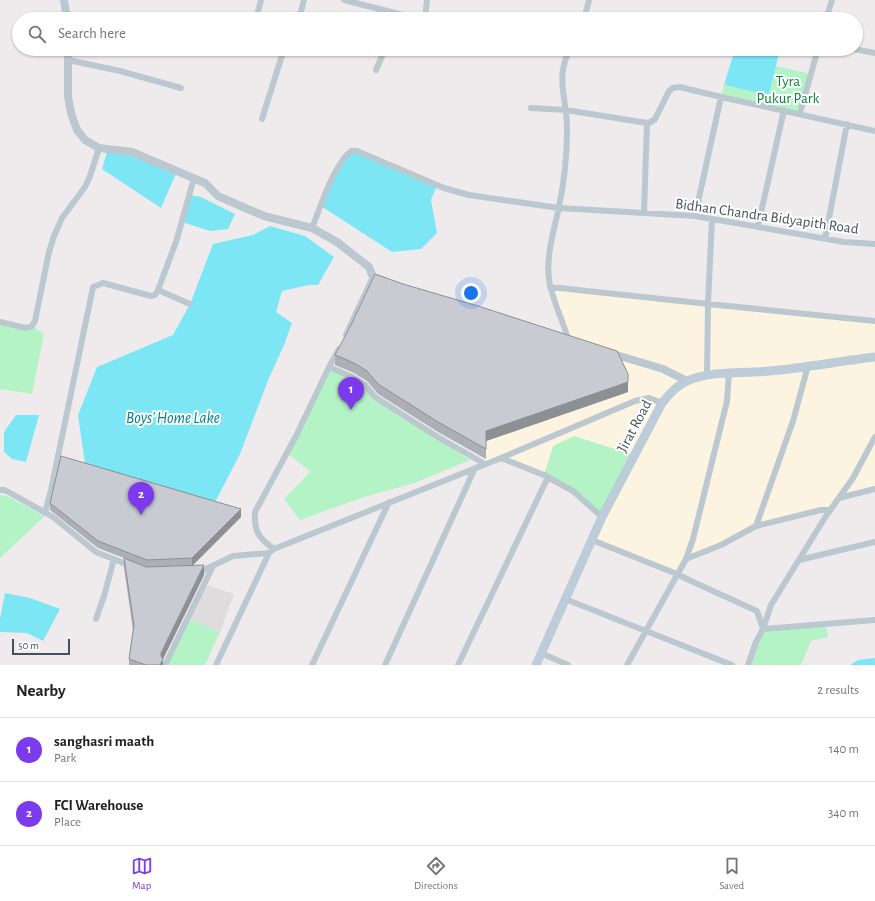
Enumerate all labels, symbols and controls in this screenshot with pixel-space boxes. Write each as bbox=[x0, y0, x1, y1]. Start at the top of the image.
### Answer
search box bbox=[12, 12, 863, 56]
icon: search bbox=[26, 23, 48, 45]
text: Search here bbox=[58, 26, 126, 41]
park label: Tyra Pukur Park bbox=[757, 74, 820, 106]
street label: Bidhan Chandra Bidyapith Road bbox=[674, 196, 860, 237]
your location bbox=[461, 283, 481, 303]
pin: 1 bbox=[338, 377, 364, 410]
street label: Jirat Road bbox=[614, 397, 655, 455]
water label: Boys' Home Lake bbox=[126, 410, 220, 426]
pin: 2 bbox=[128, 482, 154, 515]
scale bar bbox=[12, 637, 70, 656]
text: 50 m bbox=[18, 640, 39, 651]
text: Nearby bbox=[16, 682, 66, 699]
text: 2 results bbox=[817, 684, 859, 697]
text: sanghasri maath bbox=[54, 734, 154, 749]
text: 1 bbox=[27, 743, 31, 756]
text: 140 m bbox=[829, 743, 859, 756]
text: Park bbox=[54, 752, 76, 765]
text: FCI Warehouse bbox=[54, 798, 143, 813]
text: 2 bbox=[26, 807, 32, 820]
text: 340 m bbox=[828, 807, 859, 820]
text: Place bbox=[54, 816, 81, 829]
tab: Map bbox=[131, 855, 153, 892]
tab: Directions bbox=[414, 855, 458, 892]
tab: Saved bbox=[719, 855, 744, 892]

